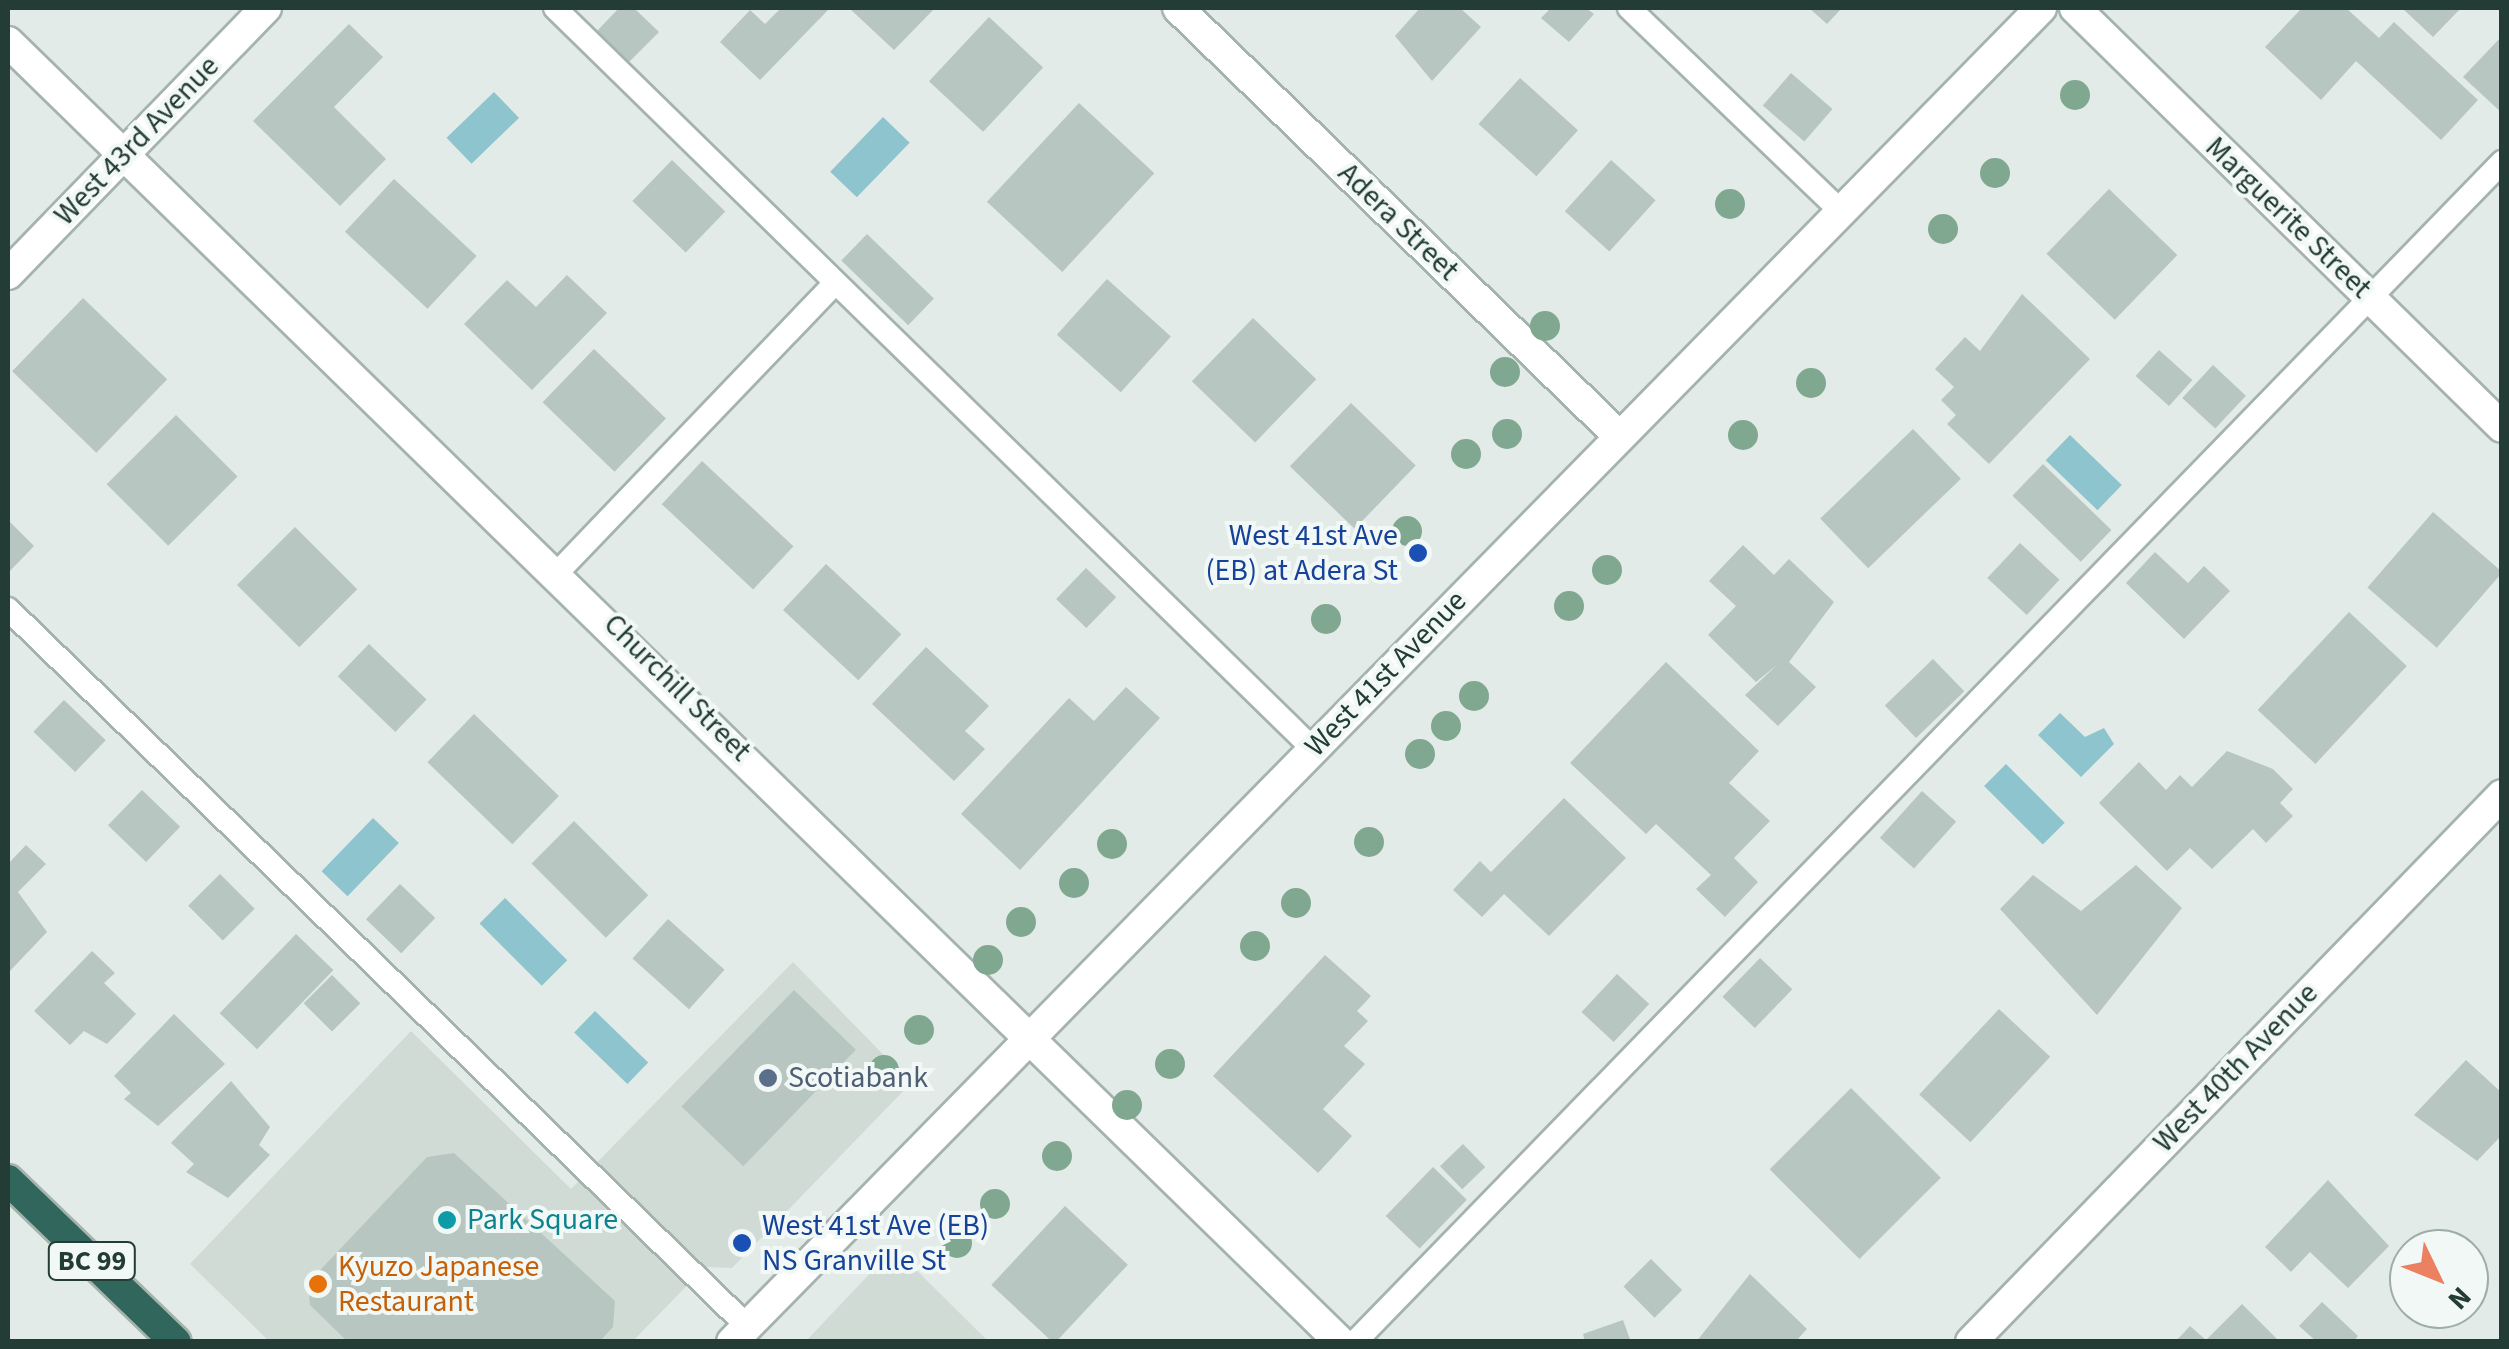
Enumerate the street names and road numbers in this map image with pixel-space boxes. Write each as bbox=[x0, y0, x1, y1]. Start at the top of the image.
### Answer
street label: West 43rd Avenue bbox=[47, 49, 227, 233]
street label: Marguerite Street bbox=[2197, 130, 2379, 306]
street label: Adera Street bbox=[1330, 156, 1466, 288]
street label: West 41st Avenue bbox=[1298, 583, 1474, 765]
street label: Churchill Street bbox=[596, 607, 758, 769]
street label: West 40th Avenue bbox=[2146, 976, 2326, 1160]
road number: BC 99 bbox=[47, 1238, 137, 1284]

